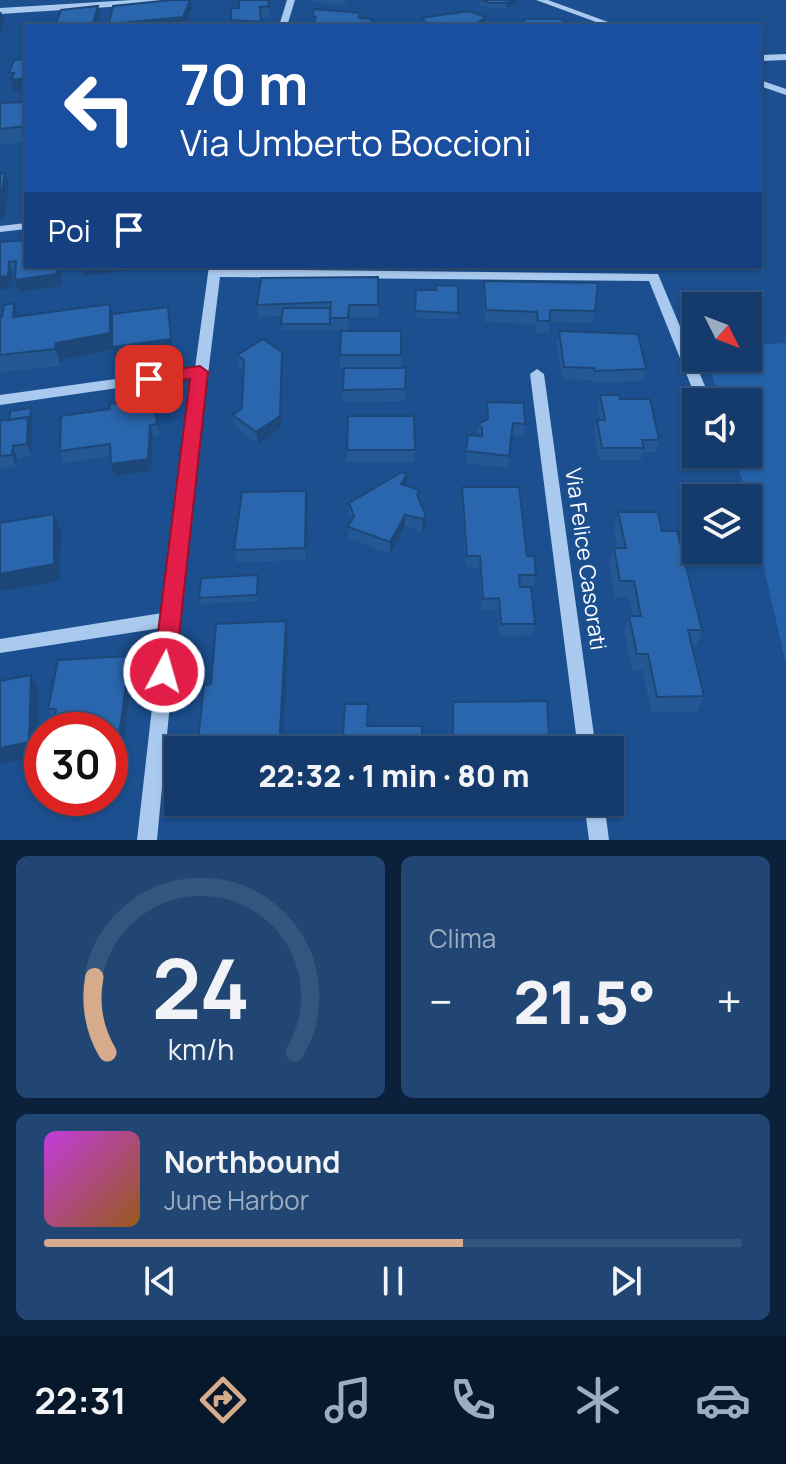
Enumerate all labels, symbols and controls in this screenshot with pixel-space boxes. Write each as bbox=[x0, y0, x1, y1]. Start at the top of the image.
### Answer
text: 70 m bbox=[180, 45, 308, 122]
icon: left bbox=[48, 56, 152, 160]
text: Via Umberto Boccioni bbox=[180, 118, 532, 167]
icon: arrive bbox=[107, 208, 151, 252]
text: Poi bbox=[48, 210, 91, 251]
north arrow bbox=[682, 292, 762, 372]
map controls bbox=[682, 292, 762, 564]
pin bbox=[115, 345, 183, 413]
icon: arrive bbox=[127, 357, 171, 401]
button: sound bbox=[682, 388, 762, 468]
street label: Via Felice Casorati bbox=[558, 466, 614, 652]
button: layers bbox=[682, 484, 762, 564]
position arrow bbox=[122, 630, 206, 714]
speed limit sign: 30 bbox=[24, 712, 128, 816]
text: 22:32 · 1 min · 80 m bbox=[258, 755, 530, 796]
text: Clima bbox=[429, 920, 496, 956]
text: 24 bbox=[151, 930, 250, 1044]
text: 21.5° bbox=[513, 960, 656, 1042]
text: − bbox=[429, 971, 453, 1031]
text: + bbox=[717, 971, 742, 1031]
text: km/h bbox=[167, 1030, 234, 1069]
text: Northbound bbox=[164, 1141, 341, 1182]
text: June Harbor bbox=[164, 1182, 309, 1218]
icon: previous bbox=[138, 1259, 182, 1303]
icon: pause bbox=[371, 1259, 415, 1303]
icon: next bbox=[604, 1259, 648, 1303]
icon: directions bbox=[195, 1372, 251, 1428]
icon: music bbox=[320, 1372, 376, 1428]
icon: phone bbox=[445, 1372, 501, 1428]
icon: climate bbox=[570, 1372, 626, 1428]
icon: car bbox=[695, 1372, 751, 1428]
text: 22:31 bbox=[35, 1376, 126, 1425]

